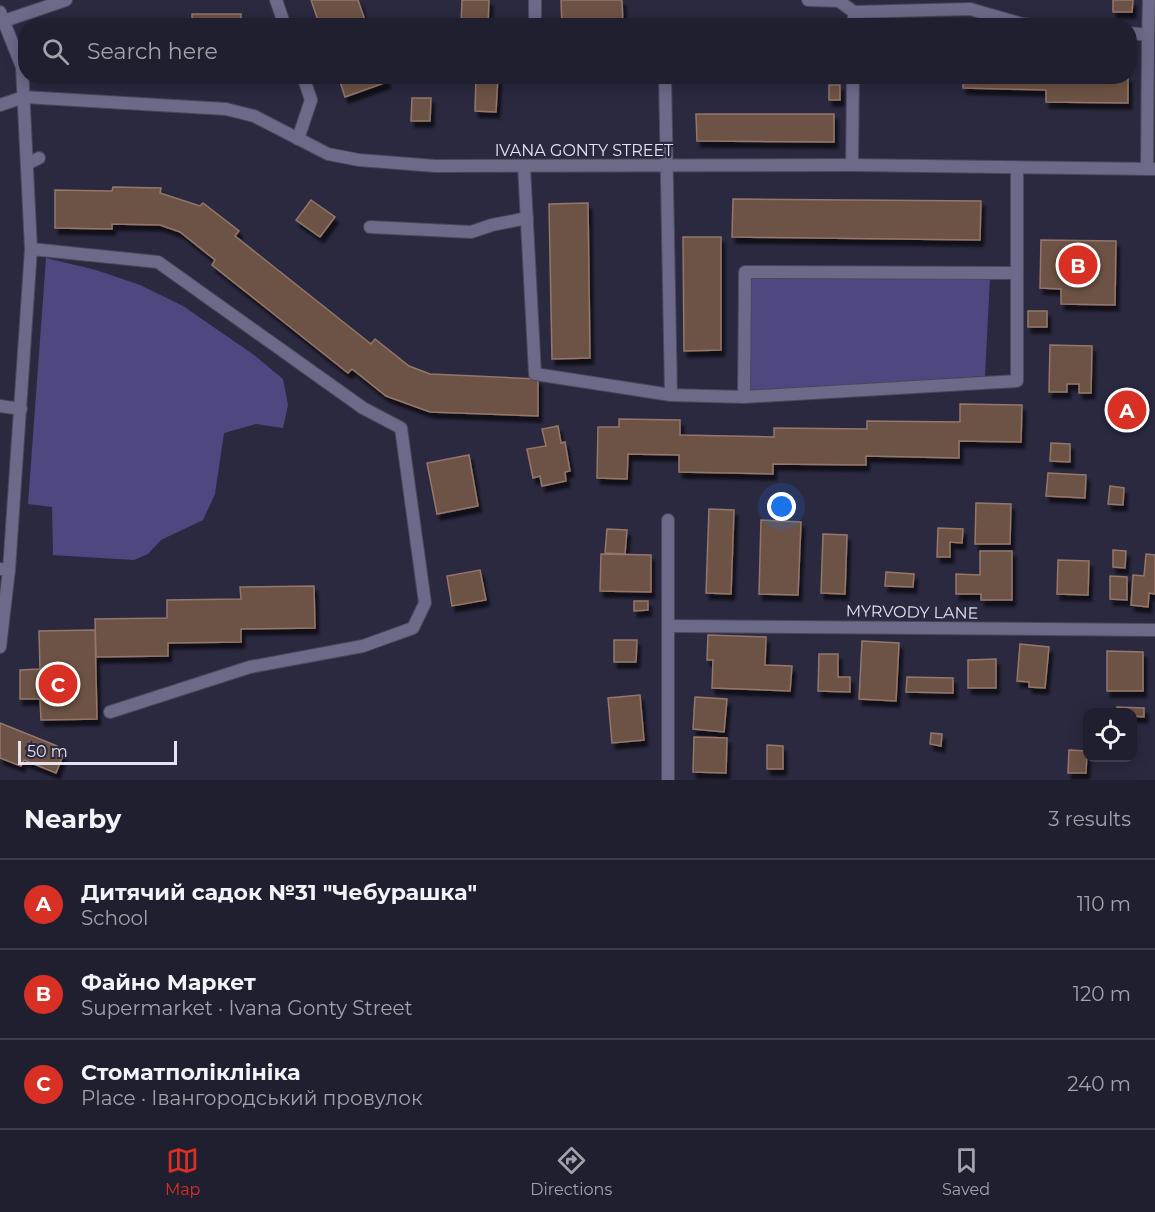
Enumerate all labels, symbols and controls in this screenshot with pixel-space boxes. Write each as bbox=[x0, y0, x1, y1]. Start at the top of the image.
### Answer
search box bbox=[18, 18, 1137, 84]
icon: search bbox=[39, 35, 72, 68]
text: Search here bbox=[87, 38, 218, 65]
street label: IVANA GONTY STREET bbox=[495, 141, 674, 160]
pin: B bbox=[1058, 242, 1098, 288]
pin: A bbox=[1108, 388, 1146, 432]
your location bbox=[767, 492, 796, 521]
street label: MYRVODY LANE bbox=[846, 601, 978, 623]
pin: C bbox=[38, 662, 78, 706]
map controls bbox=[1083, 708, 1137, 762]
button: locate bbox=[1083, 708, 1137, 762]
scale bar bbox=[18, 738, 177, 766]
text: 50 m bbox=[27, 742, 68, 761]
text: Nearby bbox=[24, 803, 121, 835]
text: 3 results bbox=[1048, 807, 1131, 831]
text: Дитячий садок №31 "Чебурашка" bbox=[81, 879, 477, 906]
text: A bbox=[36, 892, 51, 916]
text: 110 m bbox=[1077, 892, 1131, 916]
text: School bbox=[81, 906, 148, 930]
text: Файно Маркет bbox=[81, 969, 256, 996]
text: B bbox=[36, 982, 51, 1006]
text: 120 m bbox=[1073, 982, 1131, 1006]
text: Supermarket · Ivana Gonty Street bbox=[81, 996, 413, 1020]
text: Стоматполіклініка bbox=[81, 1059, 301, 1086]
text: C bbox=[36, 1072, 51, 1096]
text: 240 m bbox=[1067, 1072, 1131, 1096]
text: Place · Івангородський провулок bbox=[81, 1086, 423, 1110]
tab: Map bbox=[165, 1144, 200, 1199]
tab: Directions bbox=[530, 1144, 612, 1199]
tab: Saved bbox=[942, 1144, 990, 1199]

